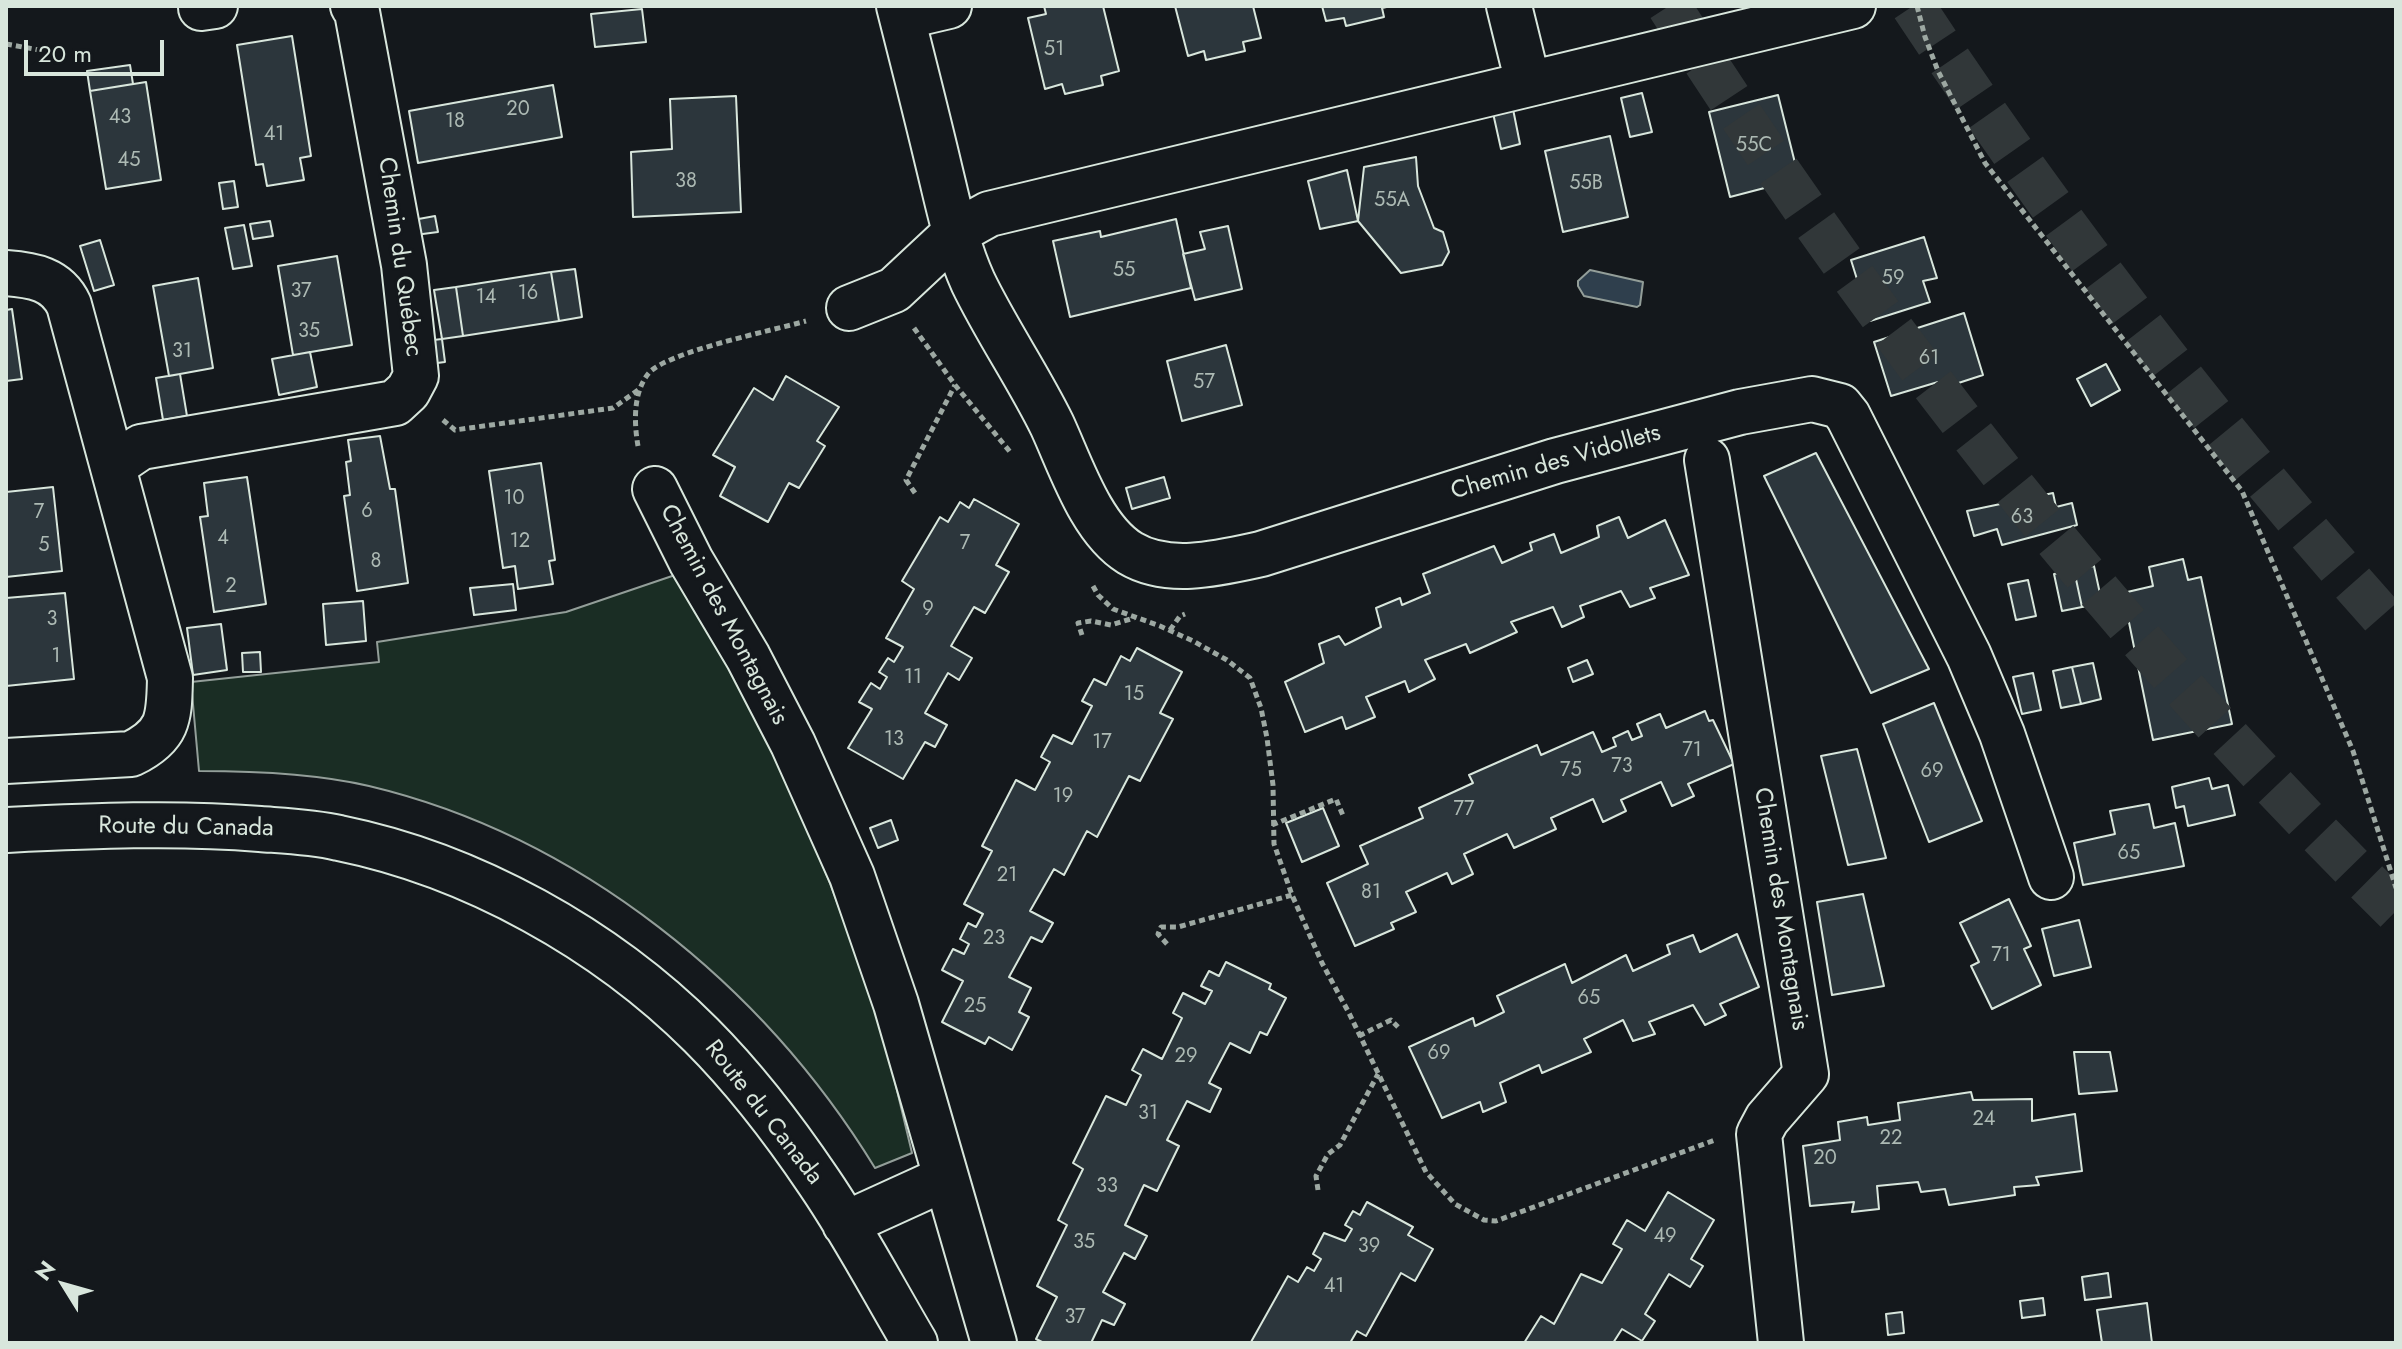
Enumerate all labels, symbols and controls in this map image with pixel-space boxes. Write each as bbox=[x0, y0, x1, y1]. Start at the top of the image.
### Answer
scale bar bbox=[28, 24, 168, 74]
text: 20 m bbox=[38, 36, 92, 71]
house number: 51 bbox=[1044, 38, 1064, 62]
house number: 20 bbox=[506, 98, 530, 122]
house number: 43 bbox=[109, 106, 131, 130]
house number: 18 bbox=[445, 110, 465, 134]
house number: 41 bbox=[264, 123, 284, 147]
house number: 55C bbox=[1736, 134, 1772, 158]
house number: 45 bbox=[118, 149, 140, 173]
street label: Chemin du Québec bbox=[371, 155, 427, 359]
house number: 38 bbox=[675, 170, 697, 194]
house number: 55B bbox=[1569, 172, 1603, 196]
house number: 55A bbox=[1374, 189, 1410, 213]
house number: 55 bbox=[1113, 259, 1135, 283]
house number: 59 bbox=[1882, 267, 1904, 291]
house number: 37 bbox=[290, 280, 312, 304]
house number: 16 bbox=[518, 282, 538, 306]
house number: 14 bbox=[476, 286, 496, 310]
house number: 35 bbox=[298, 320, 320, 344]
house number: 31 bbox=[172, 340, 192, 364]
house number: 61 bbox=[1919, 347, 1939, 371]
house number: 57 bbox=[1193, 371, 1215, 395]
street label: Chemin des Vidollets bbox=[1448, 419, 1664, 507]
house number: 10 bbox=[504, 487, 524, 511]
house number: 6 bbox=[361, 500, 373, 524]
street label: Chemin des Montagnais bbox=[653, 500, 793, 730]
house number: 7 bbox=[34, 501, 44, 525]
house number: 63 bbox=[2011, 506, 2033, 530]
house number: 4 bbox=[217, 527, 229, 551]
house number: 12 bbox=[510, 530, 530, 554]
house number: 7 bbox=[960, 532, 970, 556]
house number: 5 bbox=[38, 534, 50, 558]
house number: 8 bbox=[371, 550, 381, 574]
house number: 2 bbox=[225, 575, 237, 599]
house number: 9 bbox=[922, 598, 934, 622]
house number: 3 bbox=[47, 608, 57, 632]
house number: 1 bbox=[52, 645, 60, 669]
house number: 11 bbox=[904, 666, 922, 690]
house number: 15 bbox=[1124, 683, 1144, 707]
house number: 13 bbox=[884, 728, 904, 752]
house number: 17 bbox=[1092, 731, 1112, 755]
house number: 71 bbox=[1682, 739, 1702, 763]
house number: 73 bbox=[1611, 755, 1633, 779]
house number: 75 bbox=[1560, 759, 1582, 783]
house number: 69 bbox=[1920, 760, 1944, 784]
house number: 19 bbox=[1053, 785, 1073, 809]
street label: Chemin des Montagnais bbox=[1747, 786, 1813, 1032]
house number: 77 bbox=[1454, 798, 1474, 822]
street label: Route du Canada bbox=[98, 812, 274, 844]
house number: 65 bbox=[2118, 842, 2140, 866]
house number: 21 bbox=[997, 864, 1017, 888]
house number: 81 bbox=[1361, 881, 1381, 905]
house number: 23 bbox=[983, 927, 1005, 951]
house number: 71 bbox=[1991, 944, 2011, 968]
house number: 65 bbox=[1578, 987, 1600, 1011]
house number: 25 bbox=[964, 995, 986, 1019]
street label: Route du Canada bbox=[698, 1035, 828, 1191]
house number: 69 bbox=[1427, 1042, 1451, 1066]
house number: 29 bbox=[1175, 1045, 1197, 1069]
house number: 31 bbox=[1138, 1102, 1158, 1126]
house number: 24 bbox=[1972, 1108, 1996, 1132]
house number: 22 bbox=[1880, 1127, 1902, 1151]
house number: 20 bbox=[1813, 1147, 1837, 1171]
house number: 33 bbox=[1096, 1175, 1118, 1199]
house number: 49 bbox=[1653, 1225, 1677, 1249]
house number: 35 bbox=[1073, 1231, 1095, 1255]
house number: 39 bbox=[1358, 1235, 1380, 1259]
north arrow bbox=[24, 1245, 104, 1325]
text: N bbox=[27, 1254, 63, 1287]
house number: 41 bbox=[1324, 1275, 1344, 1299]
house number: 37 bbox=[1064, 1306, 1086, 1330]

